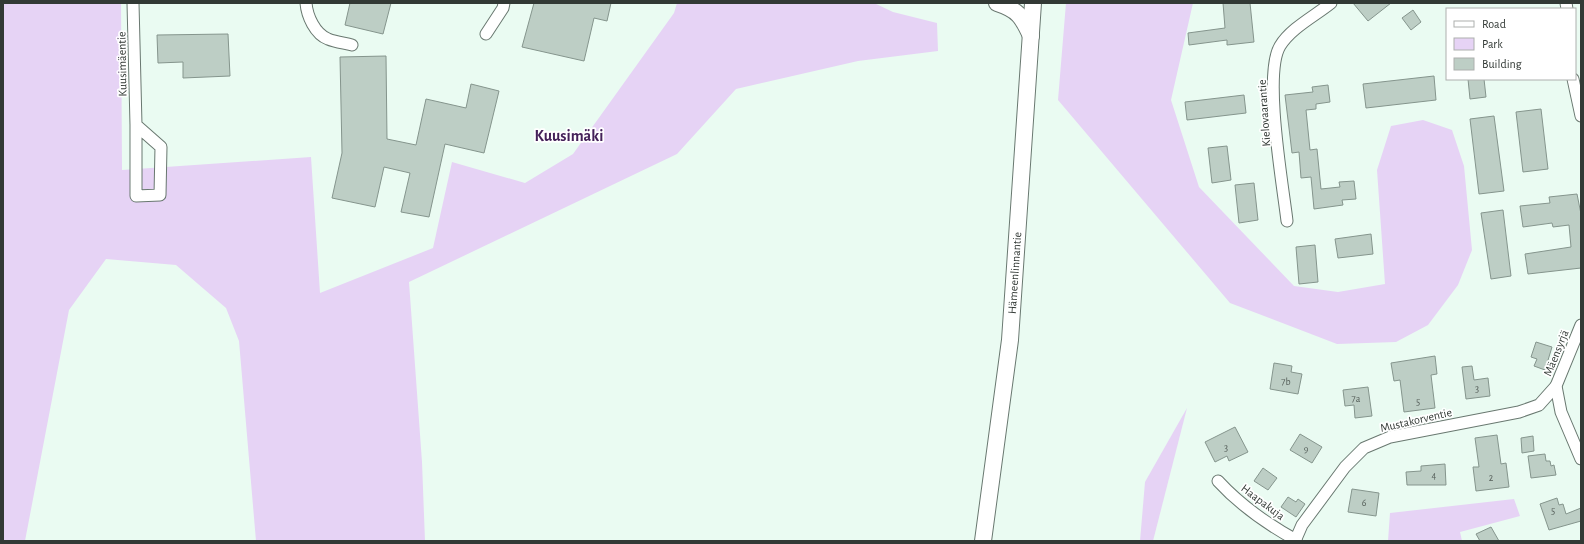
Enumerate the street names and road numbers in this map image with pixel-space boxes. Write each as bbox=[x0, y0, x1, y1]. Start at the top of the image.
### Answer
street label: Kuusimäentie bbox=[115, 31, 129, 97]
street label: Kielovaarantie bbox=[1256, 79, 1272, 147]
street label: Hämeenlinnantie bbox=[1006, 231, 1023, 314]
street label: Mäensyrjä bbox=[1541, 328, 1572, 378]
street label: Mustakorventie bbox=[1379, 406, 1453, 434]
street label: Haapakuja bbox=[1238, 482, 1287, 523]

